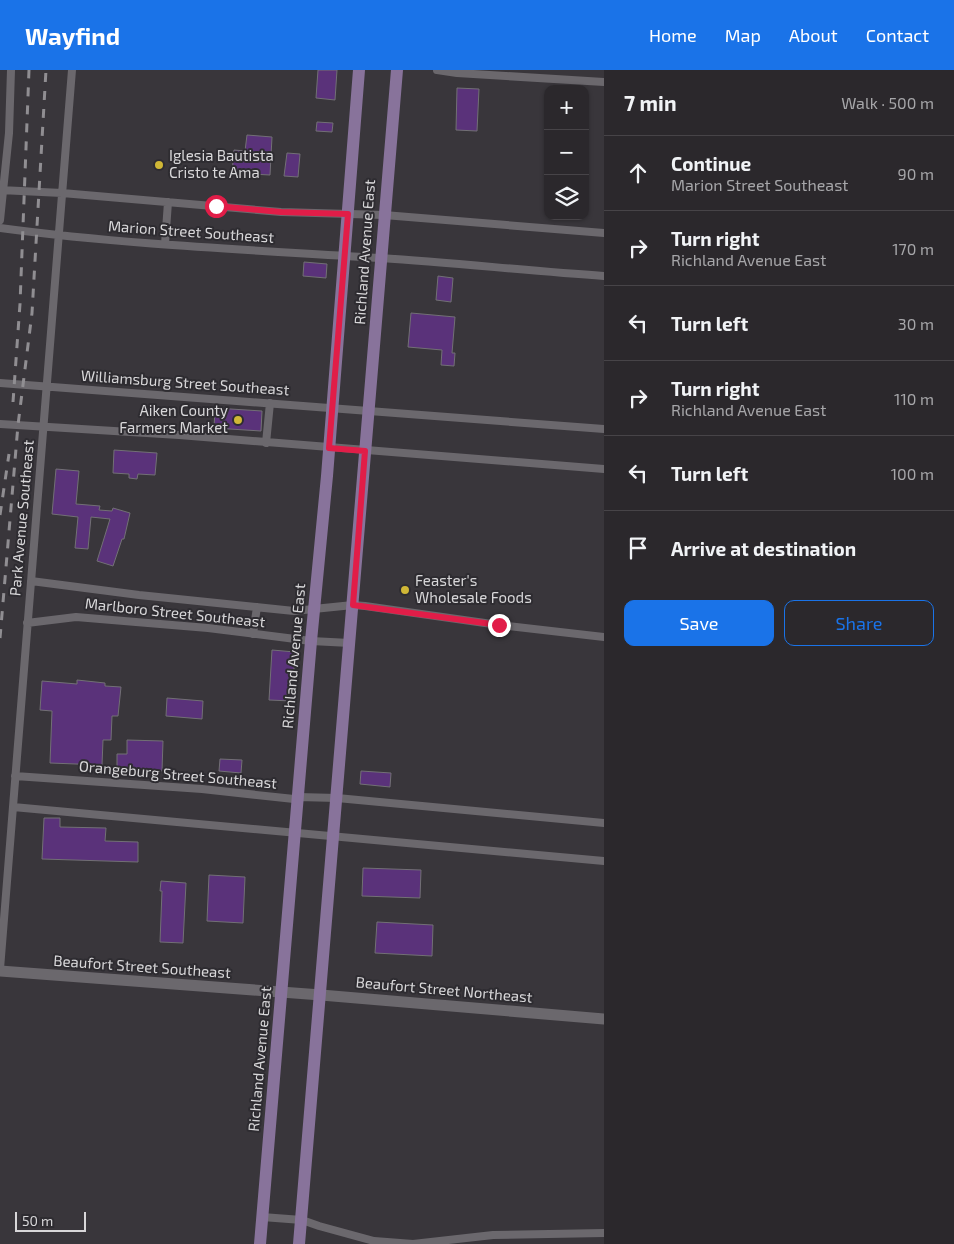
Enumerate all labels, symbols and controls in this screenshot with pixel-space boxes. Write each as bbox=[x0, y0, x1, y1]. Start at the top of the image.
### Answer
text: Wayfind bbox=[25, 21, 120, 50]
text: Home bbox=[649, 24, 697, 46]
text: Map bbox=[725, 24, 761, 46]
text: About bbox=[789, 24, 838, 46]
text: Contact bbox=[866, 24, 929, 46]
map controls bbox=[544, 85, 589, 220]
button: + bbox=[544, 85, 589, 130]
text: 7 min bbox=[624, 90, 677, 115]
text: Walk · 500 m bbox=[841, 93, 934, 112]
button: − bbox=[544, 130, 589, 175]
place label: Iglesia Bautista Cristo te Ama bbox=[169, 146, 274, 181]
text: Continue bbox=[671, 152, 751, 175]
marker: Iglesia Bautista Cristo te Ama bbox=[153, 159, 165, 171]
icon: ahead bbox=[624, 159, 652, 187]
text: 90 m bbox=[898, 164, 934, 183]
button: layers bbox=[544, 175, 589, 220]
text: Marion Street Southeast bbox=[671, 175, 848, 194]
street label: Richland Avenue East bbox=[350, 178, 378, 325]
route start bbox=[205, 195, 228, 218]
street label: Marion Street Southeast bbox=[108, 216, 275, 246]
text: Turn right bbox=[671, 227, 759, 250]
icon: right bbox=[624, 234, 652, 262]
text: 170 m bbox=[892, 239, 934, 258]
text: Richland Avenue East bbox=[671, 250, 826, 269]
icon: left bbox=[624, 309, 652, 337]
text: Turn left bbox=[671, 312, 748, 335]
text: 30 m bbox=[898, 314, 934, 333]
street label: Williamsburg Street Southeast bbox=[80, 366, 290, 398]
text: Turn right bbox=[671, 377, 759, 400]
icon: right bbox=[624, 384, 652, 412]
text: 110 m bbox=[894, 389, 934, 408]
text: Richland Avenue East bbox=[671, 400, 826, 419]
place label: Aiken County Farmers Market bbox=[119, 401, 228, 436]
marker: Aiken County Farmers Market bbox=[232, 414, 244, 426]
street label: Park Avenue Southeast bbox=[5, 439, 37, 597]
icon: left bbox=[624, 459, 652, 487]
text: Turn left bbox=[671, 462, 748, 485]
text: 100 m bbox=[891, 464, 934, 483]
icon: arrive bbox=[624, 534, 652, 562]
text: Arrive at destination bbox=[671, 537, 856, 560]
place label: Feaster's Wholesale Foods bbox=[415, 571, 532, 606]
street label: Richland Avenue East bbox=[278, 582, 308, 729]
marker: Feaster's Wholesale Foods bbox=[399, 584, 411, 596]
street label: Marlboro Street Southeast bbox=[84, 594, 266, 630]
button: Save bbox=[624, 600, 774, 646]
button: Share bbox=[784, 600, 934, 646]
route end bbox=[488, 614, 511, 637]
street label: Orangeburg Street Southeast bbox=[78, 756, 278, 792]
street label: Beaufort Street Southeast bbox=[53, 951, 232, 981]
street label: Beaufort Street Northeast bbox=[355, 972, 534, 1006]
street label: Richland Avenue East bbox=[244, 985, 274, 1132]
scale bar bbox=[15, 1209, 86, 1232]
text: 50 m bbox=[22, 1212, 53, 1229]

